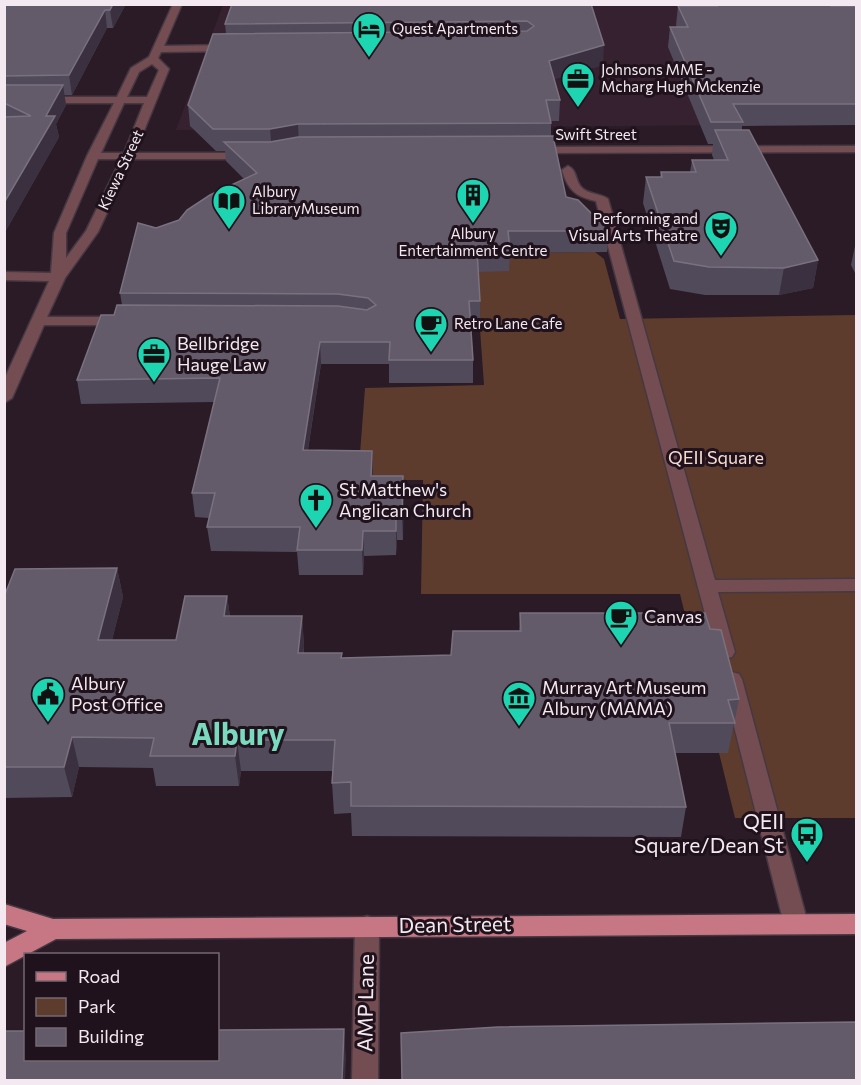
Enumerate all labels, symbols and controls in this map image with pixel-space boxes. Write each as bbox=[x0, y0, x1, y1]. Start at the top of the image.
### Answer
hotel icon: Quest Apartments bbox=[351, 11, 387, 58]
place label: Quest Apartments bbox=[392, 19, 518, 37]
place label: Johnsons MME - Mcharg Hugh Mckenzie bbox=[601, 60, 761, 95]
office icon: Johnsons MME - Mcharg Hugh Mckenzie bbox=[560, 61, 596, 108]
street label: Swift Street bbox=[555, 125, 637, 143]
street label: Kiewa Street bbox=[94, 127, 147, 213]
building icon: Albury Entertainment Centre bbox=[455, 177, 491, 224]
place label: Albury LibraryMuseum bbox=[252, 182, 360, 217]
library icon: Albury LibraryMuseum bbox=[211, 183, 247, 230]
place label: Performing and Visual Arts Theatre bbox=[568, 209, 698, 244]
theatre icon: Performing and Visual Arts Theatre bbox=[703, 210, 739, 257]
place label: Albury Entertainment Centre bbox=[398, 224, 548, 259]
cafe icon: Retro Lane Cafe bbox=[413, 306, 449, 353]
place label: Retro Lane Cafe bbox=[454, 314, 563, 332]
place label: Bellbridge Hauge Law bbox=[177, 332, 266, 375]
office icon: Bellbridge Hauge Law bbox=[136, 336, 172, 383]
park label: QEII Square bbox=[668, 446, 764, 468]
place label: St Matthew's Anglican Church bbox=[339, 478, 472, 521]
church icon: St Matthew's Anglican Church bbox=[298, 482, 334, 529]
cafe icon: Canvas bbox=[603, 599, 639, 646]
place label: Canvas bbox=[644, 605, 703, 627]
place label: Albury Post Office bbox=[71, 672, 163, 715]
public building icon: Albury Post Office bbox=[30, 676, 66, 723]
place label: Murray Art Museum Albury (MAMA) bbox=[542, 676, 707, 719]
museum icon: Murray Art Museum Albury (MAMA) bbox=[501, 680, 537, 727]
district label: Albury bbox=[191, 714, 285, 751]
place label: QEII Square/Dean St bbox=[634, 808, 784, 857]
bus stop icon: QEII Square/Dean St bbox=[789, 816, 825, 863]
street label: Dean Street bbox=[398, 910, 512, 937]
legend bbox=[24, 953, 219, 1061]
street label: AMP Lane bbox=[351, 954, 378, 1052]
text: Road bbox=[78, 965, 120, 987]
text: Park bbox=[78, 995, 116, 1017]
text: Building bbox=[78, 1025, 144, 1047]

